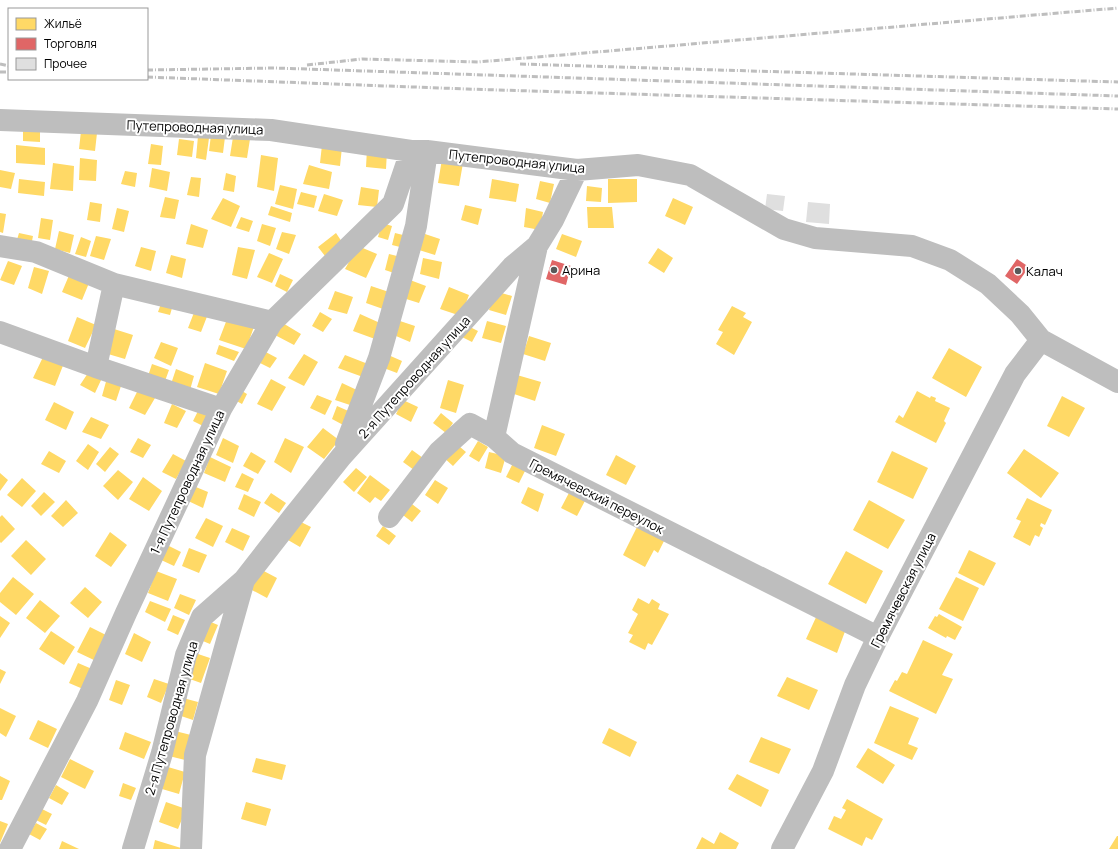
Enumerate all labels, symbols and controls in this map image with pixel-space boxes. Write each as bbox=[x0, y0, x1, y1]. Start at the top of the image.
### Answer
legend bbox=[8, 8, 148, 80]
text: Жильё bbox=[44, 15, 82, 32]
text: Торговля bbox=[44, 35, 97, 52]
text: Прочее bbox=[44, 55, 87, 72]
street label: Путепроводная улица bbox=[126, 116, 264, 138]
street label: Путепроводная улица bbox=[448, 145, 586, 177]
place label: Арина bbox=[562, 261, 600, 279]
place label: Калач bbox=[1026, 262, 1063, 280]
marker: Арина bbox=[549, 265, 559, 275]
marker: Калач bbox=[1013, 266, 1023, 276]
street label: 2-я Путепроводная улица bbox=[354, 312, 474, 442]
street label: 1-я Путепроводная улица bbox=[146, 407, 228, 557]
street label: Гремячевский переулок bbox=[527, 454, 668, 538]
street label: Гремячевская улица bbox=[866, 530, 940, 650]
street label: 2-я Путепроводная улица bbox=[140, 639, 202, 797]

